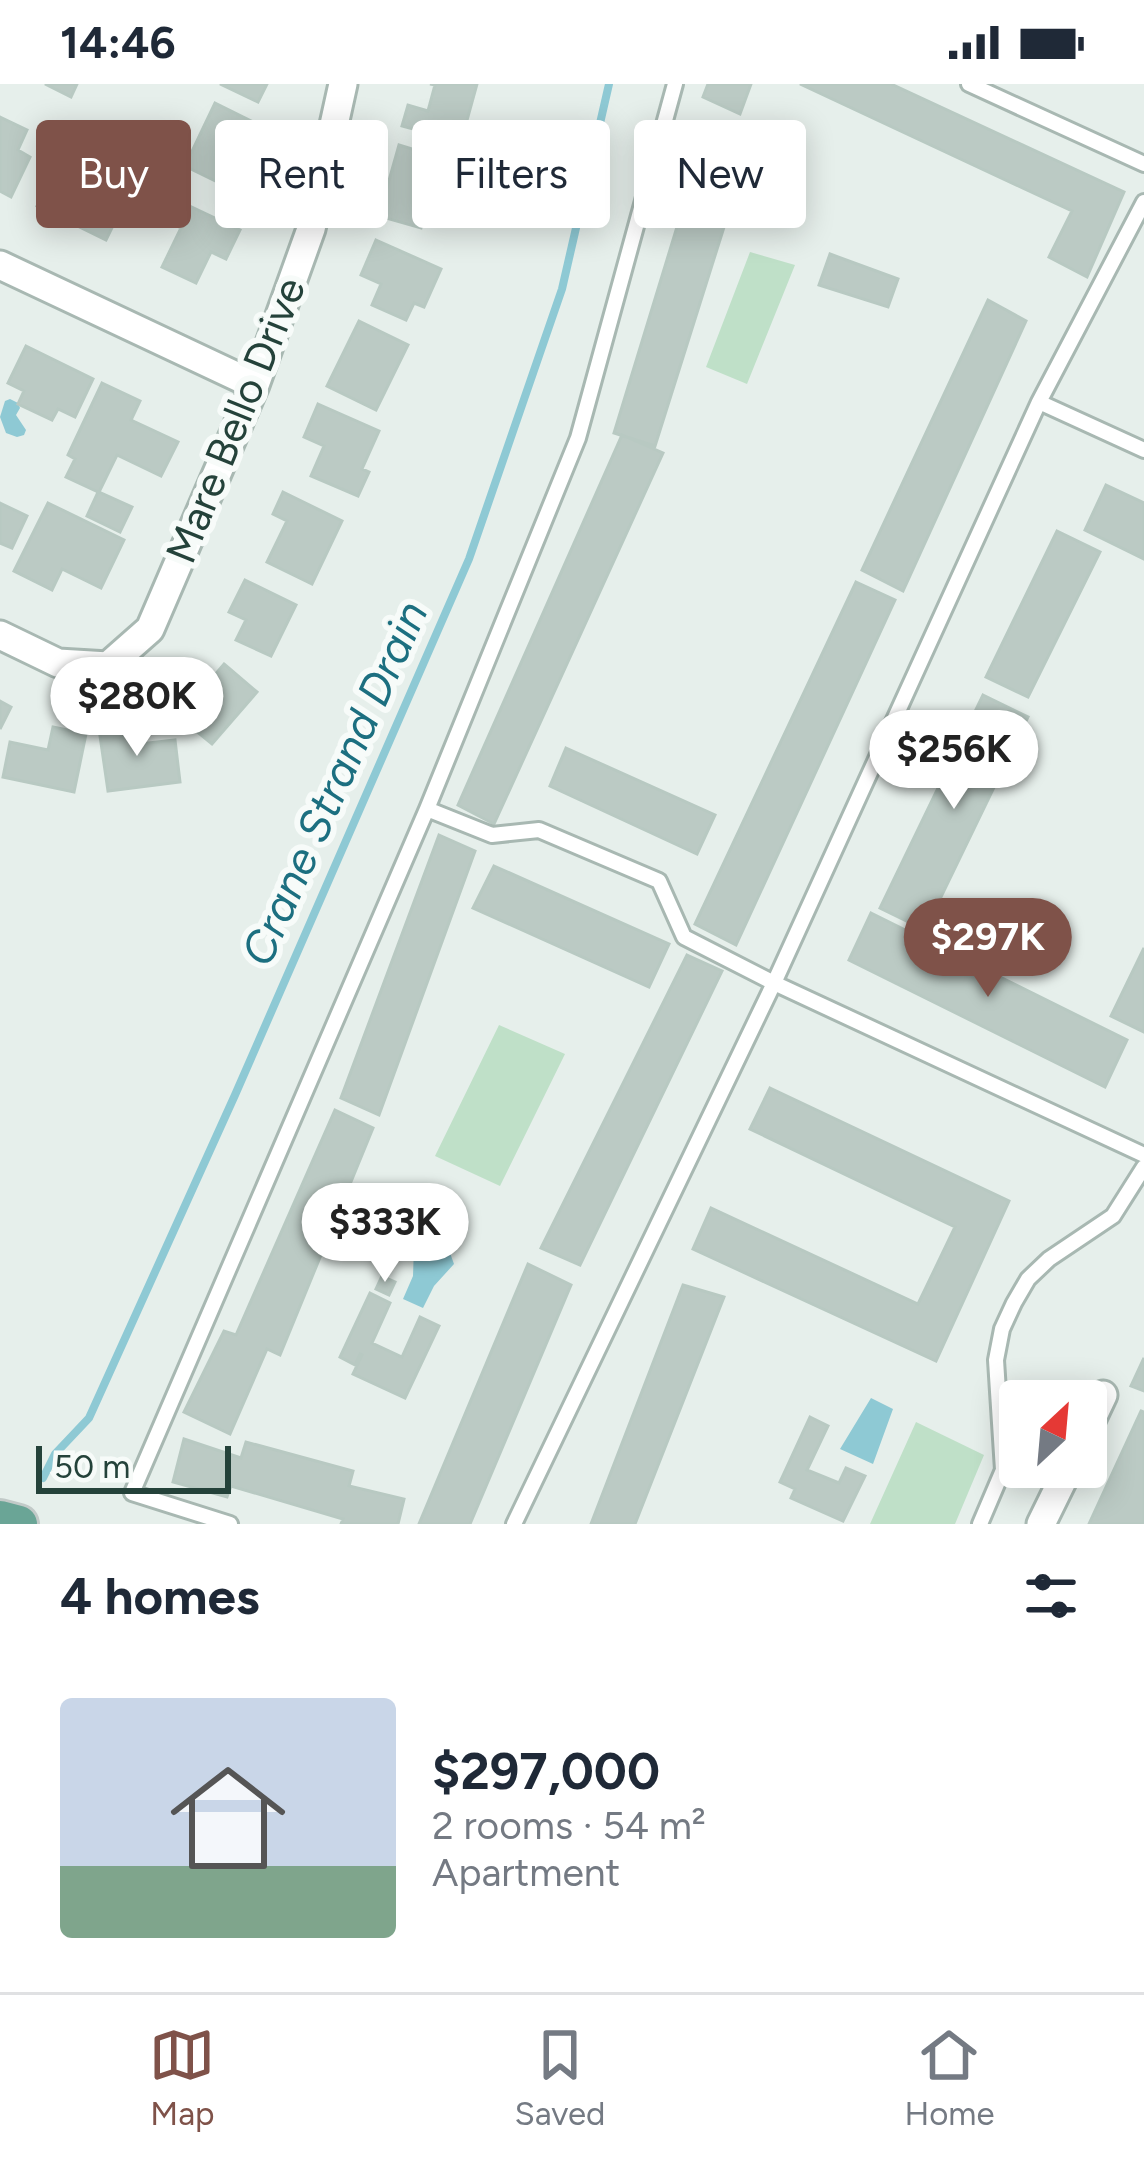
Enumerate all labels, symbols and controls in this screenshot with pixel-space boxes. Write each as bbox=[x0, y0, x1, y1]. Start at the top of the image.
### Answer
text: 14:46 bbox=[60, 15, 176, 69]
chip: Buy bbox=[36, 120, 191, 228]
chip: Rent bbox=[215, 120, 388, 228]
chip: Filters bbox=[412, 120, 610, 228]
chip: New bbox=[634, 120, 806, 228]
street label: Mare Bello Drive bbox=[155, 270, 316, 570]
water label: Crane Strand Drain bbox=[229, 593, 439, 973]
pin: $280K bbox=[53, 657, 221, 759]
text: $280K bbox=[77, 672, 197, 719]
pin: $256K bbox=[870, 710, 1038, 812]
text: $256K bbox=[896, 725, 1012, 772]
pin: $297K bbox=[904, 898, 1072, 1000]
text: $297K bbox=[931, 913, 1045, 960]
pin: $333K bbox=[301, 1183, 469, 1285]
text: $333K bbox=[329, 1198, 441, 1245]
north arrow bbox=[999, 1380, 1107, 1488]
map controls bbox=[999, 1380, 1107, 1488]
scale bar bbox=[36, 1440, 231, 1493]
text: 50 m bbox=[54, 1447, 130, 1486]
icon: filters bbox=[1018, 1563, 1084, 1629]
text: 4 homes bbox=[60, 1566, 260, 1627]
text: $297,000 bbox=[432, 1741, 660, 1802]
icon: home bbox=[156, 1746, 300, 1890]
text: 2 rooms · 54 m² bbox=[432, 1802, 706, 1849]
text: Apartment bbox=[432, 1849, 620, 1896]
tab: Map bbox=[149, 2022, 215, 2133]
tab: Saved bbox=[514, 2022, 605, 2133]
tab: Home bbox=[904, 2022, 994, 2133]

